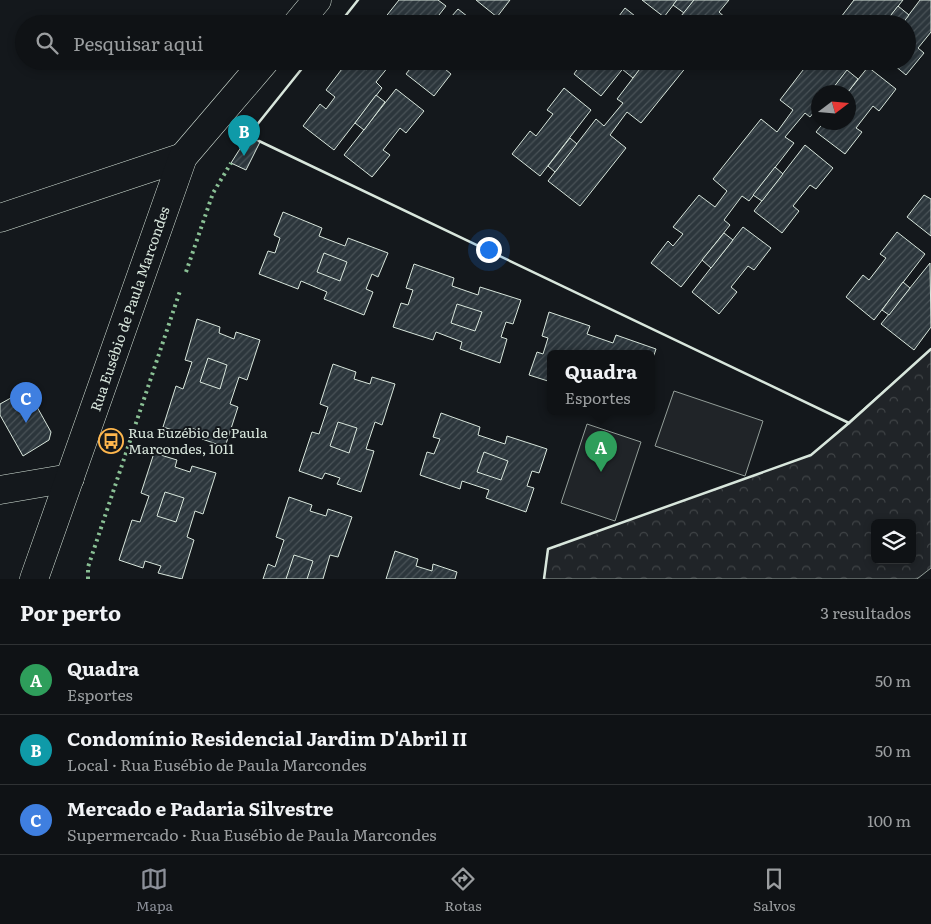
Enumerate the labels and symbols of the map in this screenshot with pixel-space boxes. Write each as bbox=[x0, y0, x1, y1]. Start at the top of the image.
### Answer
north arrow bbox=[811, 85, 856, 130]
pin: B bbox=[228, 115, 260, 156]
street label: Rua Eusébio de Paula Marcondes bbox=[85, 204, 174, 414]
your location bbox=[476, 237, 502, 263]
pin: C bbox=[10, 382, 42, 423]
place label: Rua Euzébio de Paula Marcondes, 1011 bbox=[128, 422, 268, 458]
bus stop icon: Rua Euzébio de Paula Marcondes, 1011 bbox=[98, 428, 124, 454]
pin: A bbox=[585, 431, 617, 472]

